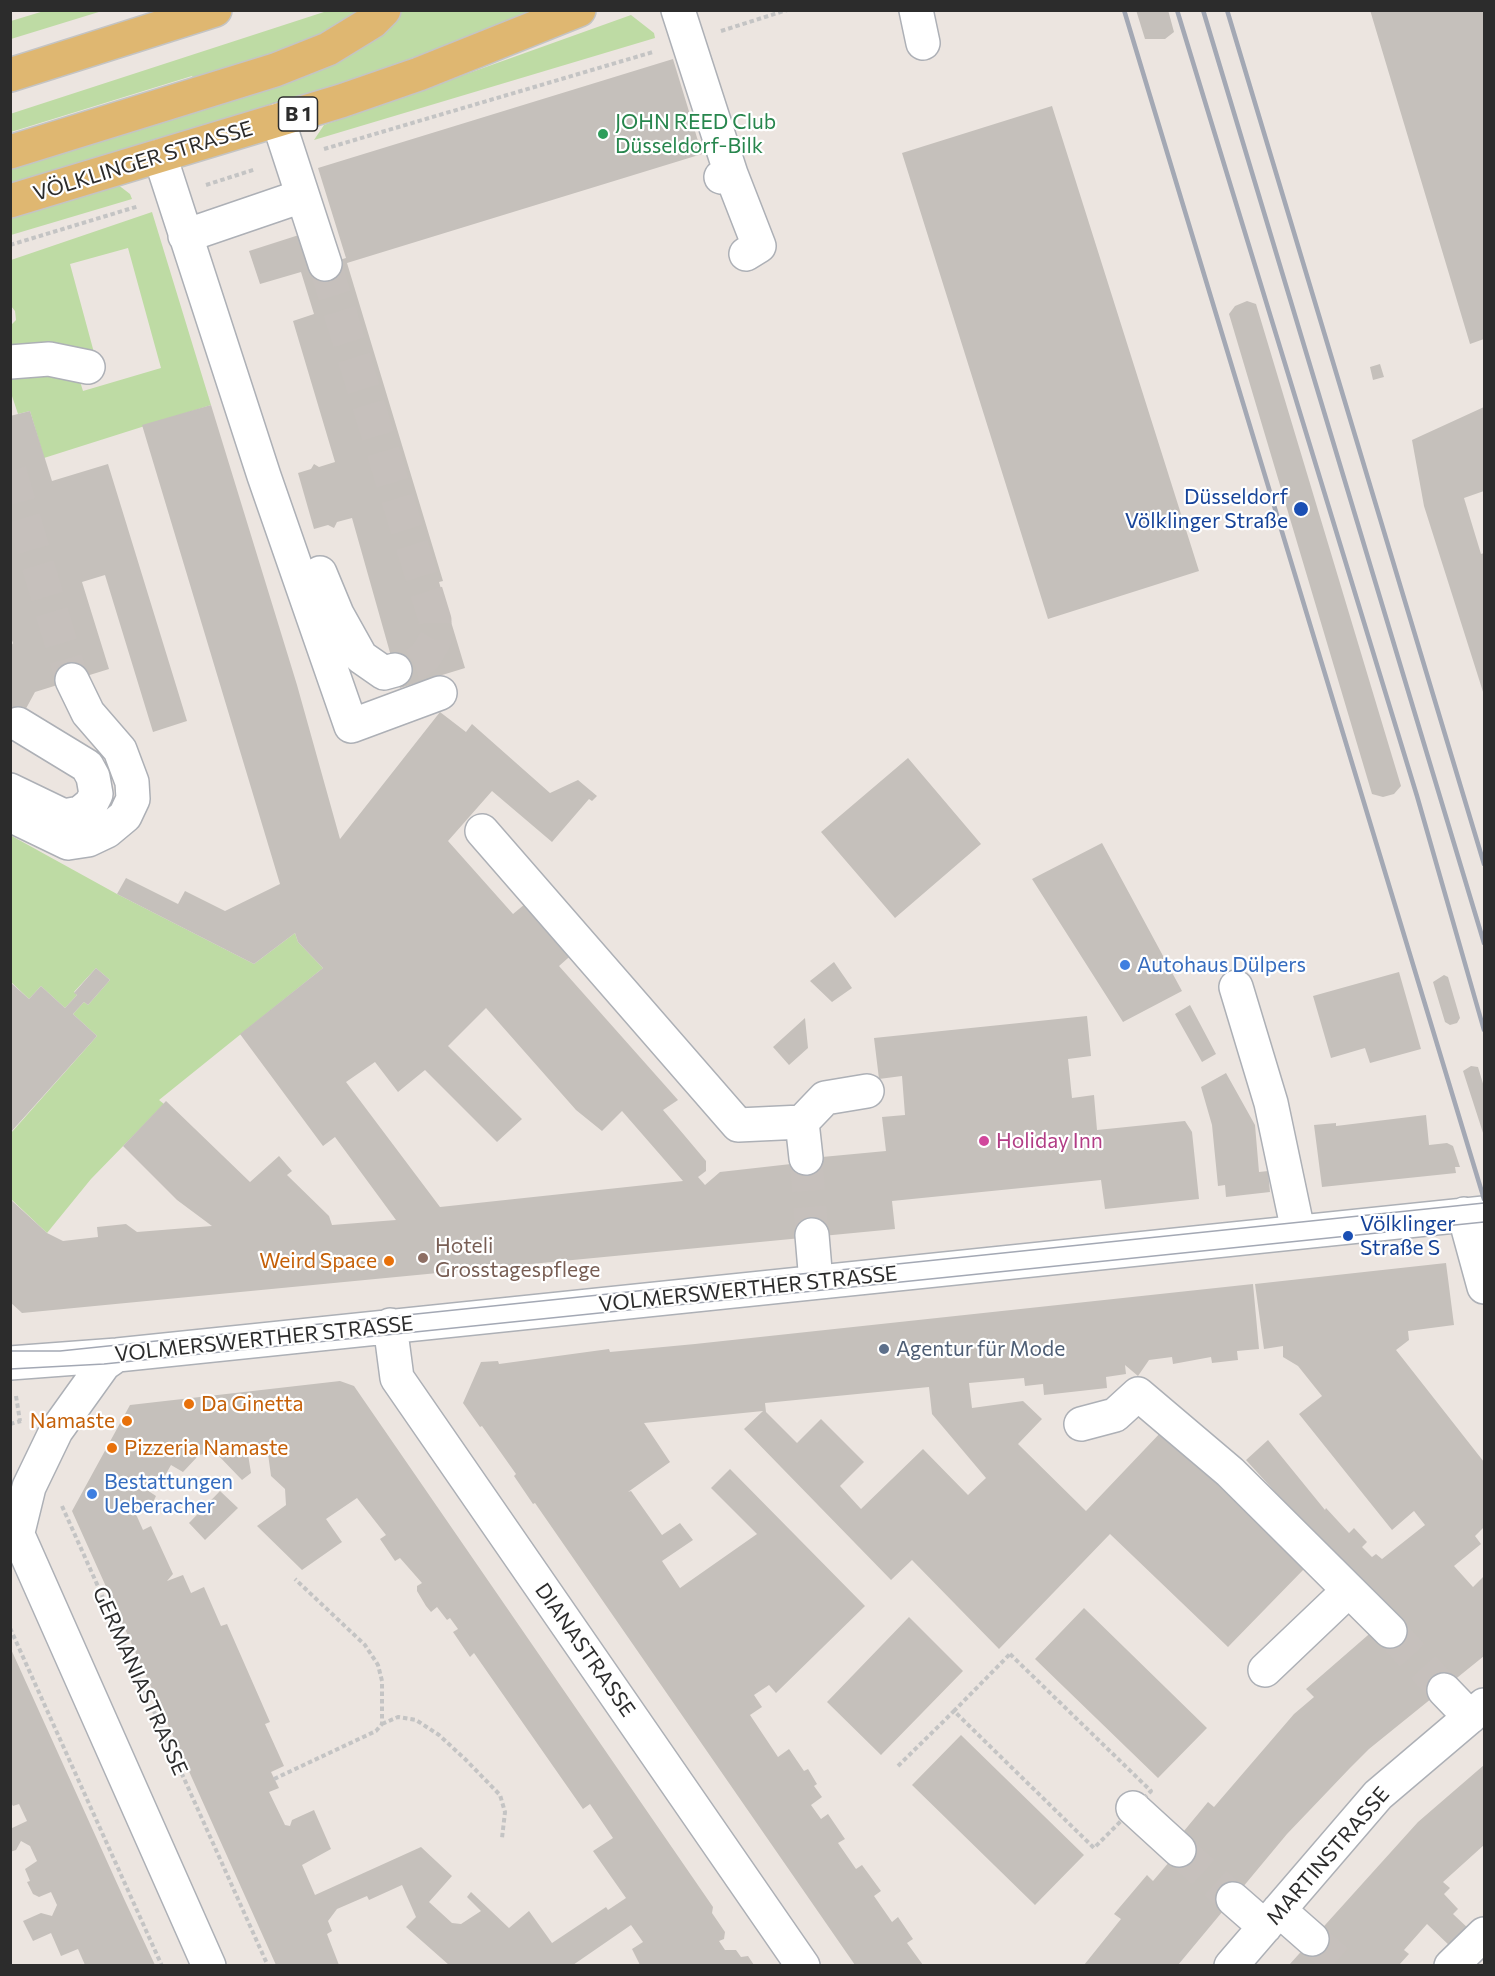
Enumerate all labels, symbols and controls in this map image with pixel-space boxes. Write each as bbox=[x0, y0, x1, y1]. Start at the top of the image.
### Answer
road number: B 1 bbox=[278, 97, 318, 131]
place label: JOHN REED Club Düsseldorf-Bilk bbox=[615, 109, 776, 159]
street label: VÖLKLINGER STRASSE bbox=[30, 116, 256, 206]
marker: JOHN REED Club Düsseldorf-Bilk bbox=[596, 127, 610, 141]
place label: Düsseldorf Völklinger Straße bbox=[1125, 484, 1288, 534]
marker: Düsseldorf Völklinger Straße bbox=[1292, 500, 1310, 518]
place label: Autohaus Dülpers bbox=[1137, 952, 1306, 978]
marker: Autohaus Dülpers bbox=[1118, 958, 1132, 972]
place label: Holiday Inn bbox=[996, 1128, 1103, 1154]
marker: Holiday Inn bbox=[977, 1134, 991, 1148]
place label: Völklinger Straße S bbox=[1360, 1211, 1456, 1261]
marker: Völklinger Straße S bbox=[1341, 1229, 1355, 1243]
place label: Hoteli Grosstagespflege bbox=[435, 1233, 600, 1283]
place label: Weird Space bbox=[259, 1248, 377, 1274]
marker: Hoteli Grosstagespflege bbox=[416, 1251, 430, 1265]
marker: Weird Space bbox=[382, 1254, 396, 1268]
street label: VOLMERSWERTHER STRASSE bbox=[597, 1261, 899, 1317]
street label: VOLMERSWERTHER STRASSE bbox=[113, 1311, 415, 1367]
place label: Agentur für Mode bbox=[896, 1336, 1065, 1362]
marker: Agentur für Mode bbox=[877, 1342, 891, 1356]
place label: Da Ginetta bbox=[201, 1391, 303, 1417]
marker: Da Ginetta bbox=[182, 1397, 196, 1411]
place label: Namaste bbox=[30, 1408, 115, 1434]
marker: Namaste bbox=[120, 1414, 134, 1428]
place label: Pizzeria Namaste bbox=[124, 1435, 288, 1461]
marker: Pizzeria Namaste bbox=[105, 1441, 119, 1455]
place label: Bestattungen Ueberacher bbox=[104, 1469, 233, 1519]
marker: Bestattungen Ueberacher bbox=[85, 1487, 99, 1501]
street label: DIANASTRASSE bbox=[530, 1578, 640, 1722]
street label: GERMANIASTRASSE bbox=[87, 1583, 193, 1779]
street label: MARTINSTRASSE bbox=[1261, 1782, 1395, 1930]

